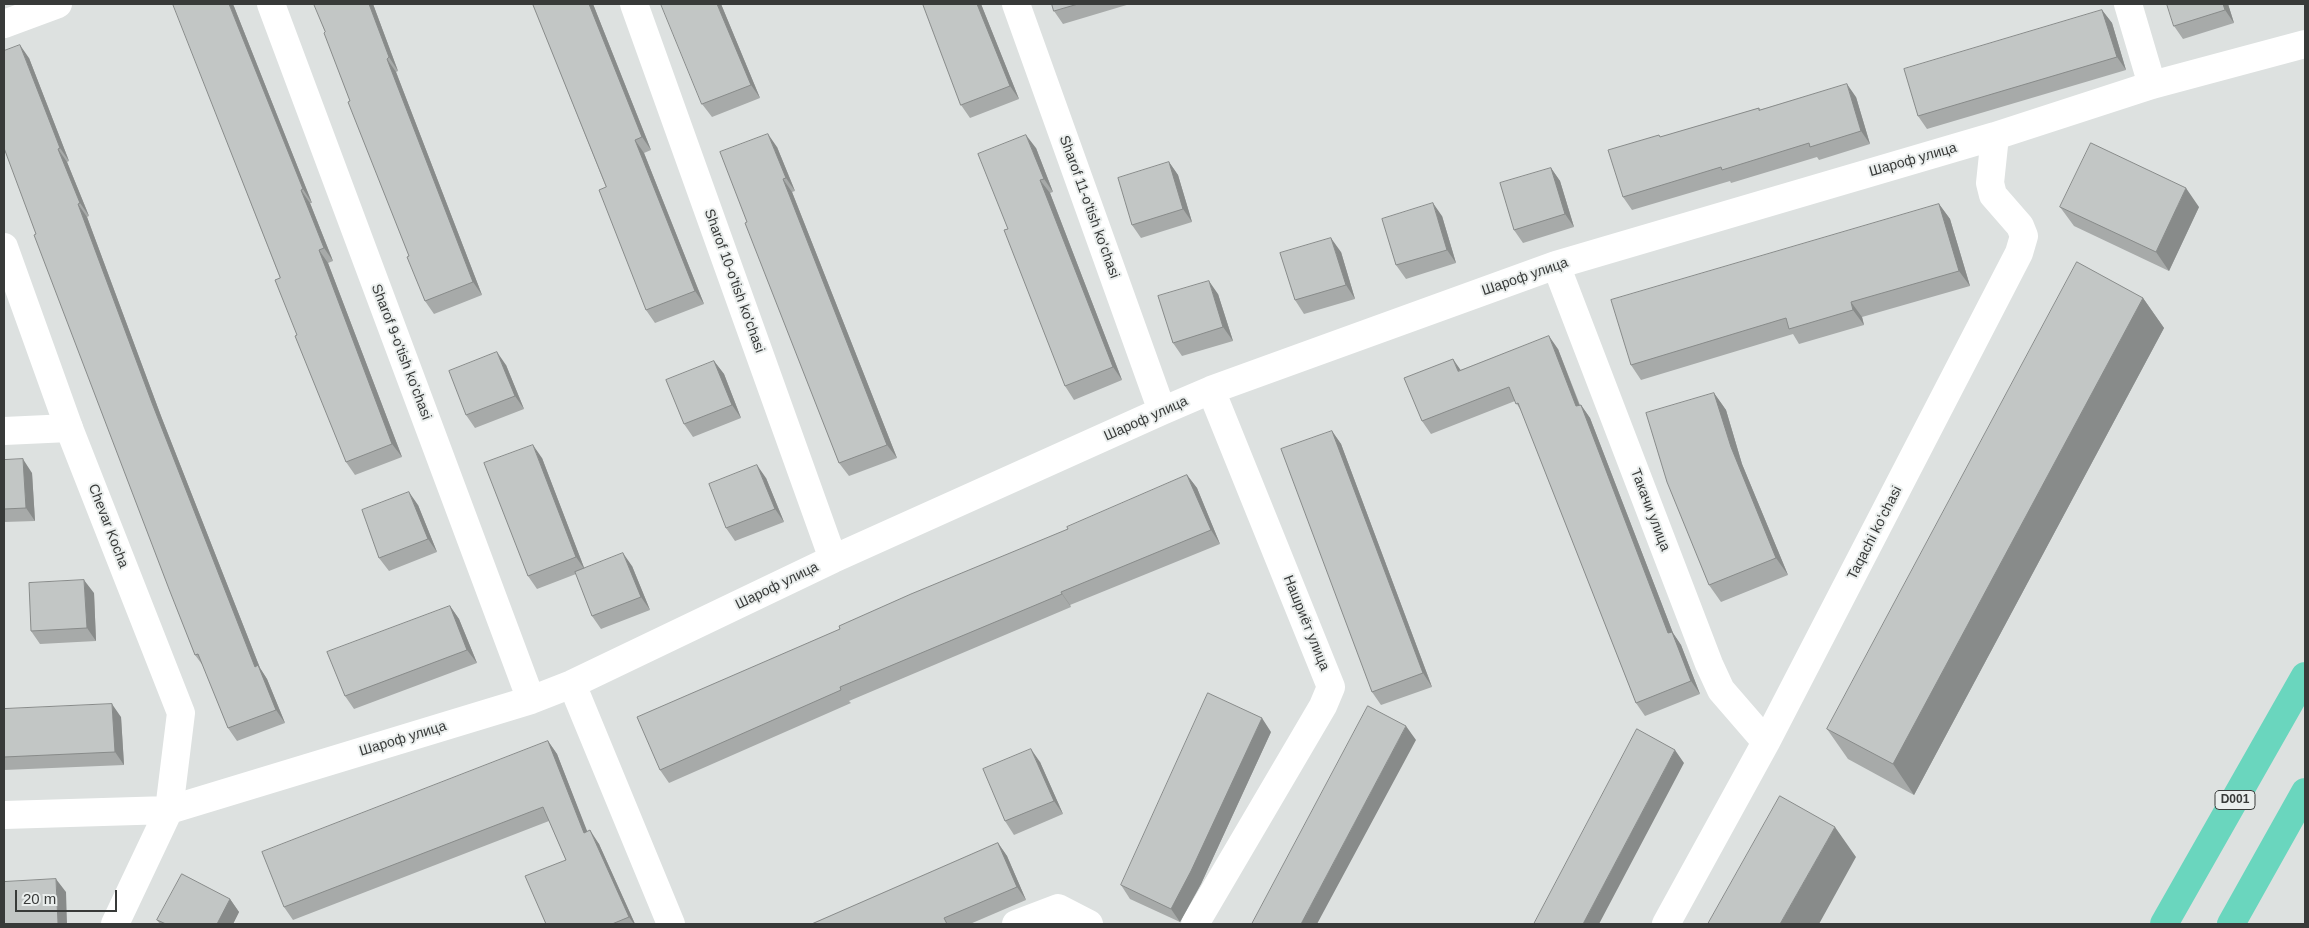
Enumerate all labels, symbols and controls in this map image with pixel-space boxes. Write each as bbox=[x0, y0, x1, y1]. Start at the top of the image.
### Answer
street label: Sharof 11-o'tish ko'chasi bbox=[1055, 133, 1123, 281]
street label: Шароф улица bbox=[1867, 140, 1959, 180]
street label: Sharof 10-o'tish ko'chasi bbox=[700, 207, 768, 355]
street label: Шароф улица bbox=[1480, 254, 1570, 300]
street label: Sharof 9-o'tish ko'chasi bbox=[367, 282, 435, 422]
street label: Шароф улица bbox=[1101, 393, 1191, 445]
street label: Такачи улица bbox=[1627, 466, 1673, 554]
street label: Chevar Kocha bbox=[84, 482, 132, 570]
street label: Taqachi koʻchasi bbox=[1844, 483, 1906, 583]
street label: Шароф улица bbox=[733, 559, 821, 613]
street label: Нашриёт улица bbox=[1279, 573, 1333, 673]
street label: Шароф улица bbox=[357, 718, 449, 760]
road number: D001 bbox=[2215, 790, 2255, 810]
scale bar bbox=[18, 880, 120, 912]
text: 20 m bbox=[23, 890, 56, 907]

